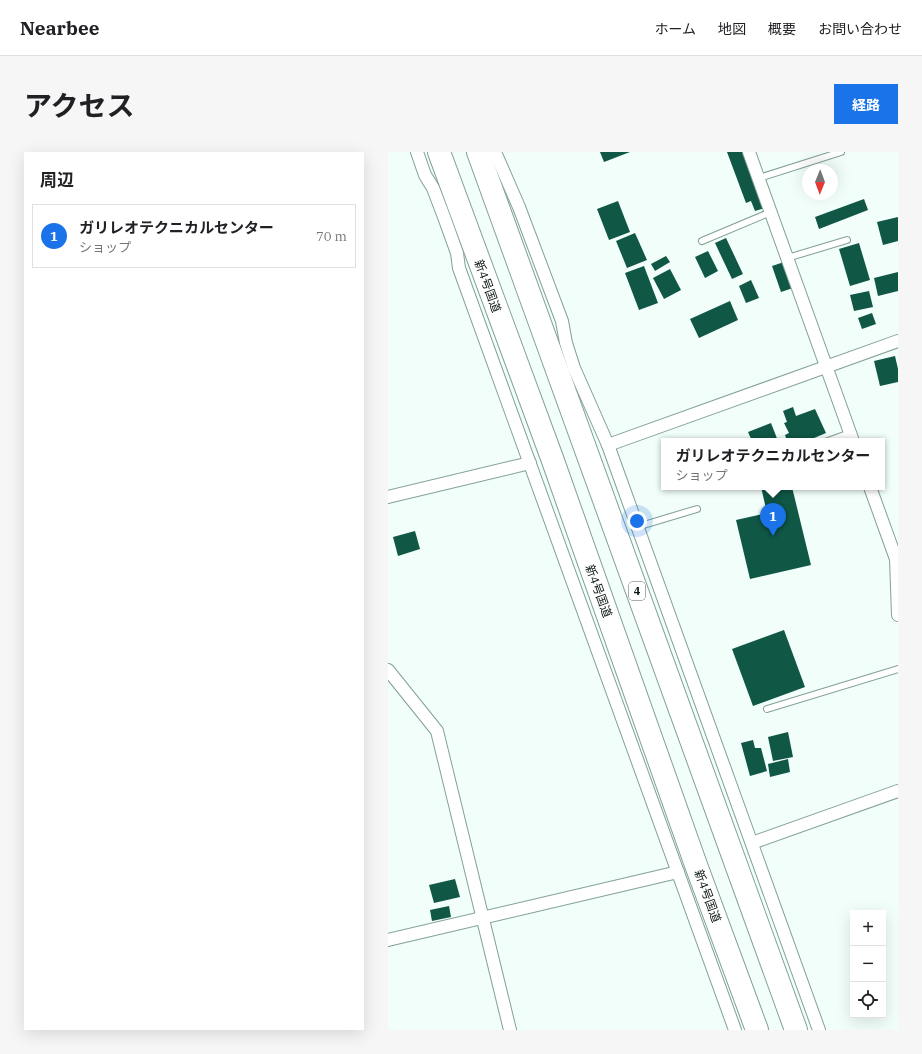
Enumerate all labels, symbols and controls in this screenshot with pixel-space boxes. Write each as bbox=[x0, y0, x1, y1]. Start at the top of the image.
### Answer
text: Nearbee bbox=[20, 16, 99, 40]
text: ホーム bbox=[654, 20, 696, 38]
text: 地図 bbox=[718, 20, 746, 38]
text: 概要 bbox=[768, 20, 796, 38]
text: お問い合わせ bbox=[818, 20, 902, 38]
button: 経路 bbox=[834, 84, 898, 124]
text: アクセス bbox=[24, 87, 135, 124]
north arrow bbox=[802, 164, 838, 200]
text: 周辺 bbox=[40, 169, 74, 191]
text: ガリレオテクニカルセンター bbox=[79, 218, 274, 237]
text: 1 bbox=[50, 228, 58, 245]
text: 70 m bbox=[316, 228, 347, 245]
text: ショップ bbox=[79, 239, 131, 256]
street label: 新4号国道 bbox=[472, 257, 504, 315]
popup bbox=[661, 438, 885, 490]
text: ガリレオテクニカルセンター bbox=[675, 446, 871, 465]
text: ショップ bbox=[675, 467, 728, 484]
pin: 1 bbox=[760, 503, 786, 536]
your location bbox=[627, 511, 647, 531]
street label: 新4号国道 bbox=[583, 562, 615, 620]
road number: 4 bbox=[629, 582, 645, 600]
street label: 新4号国道 bbox=[692, 867, 724, 925]
map controls bbox=[850, 910, 886, 1018]
button: + bbox=[850, 910, 886, 946]
button: − bbox=[850, 946, 886, 982]
button: locate bbox=[850, 982, 886, 1018]

